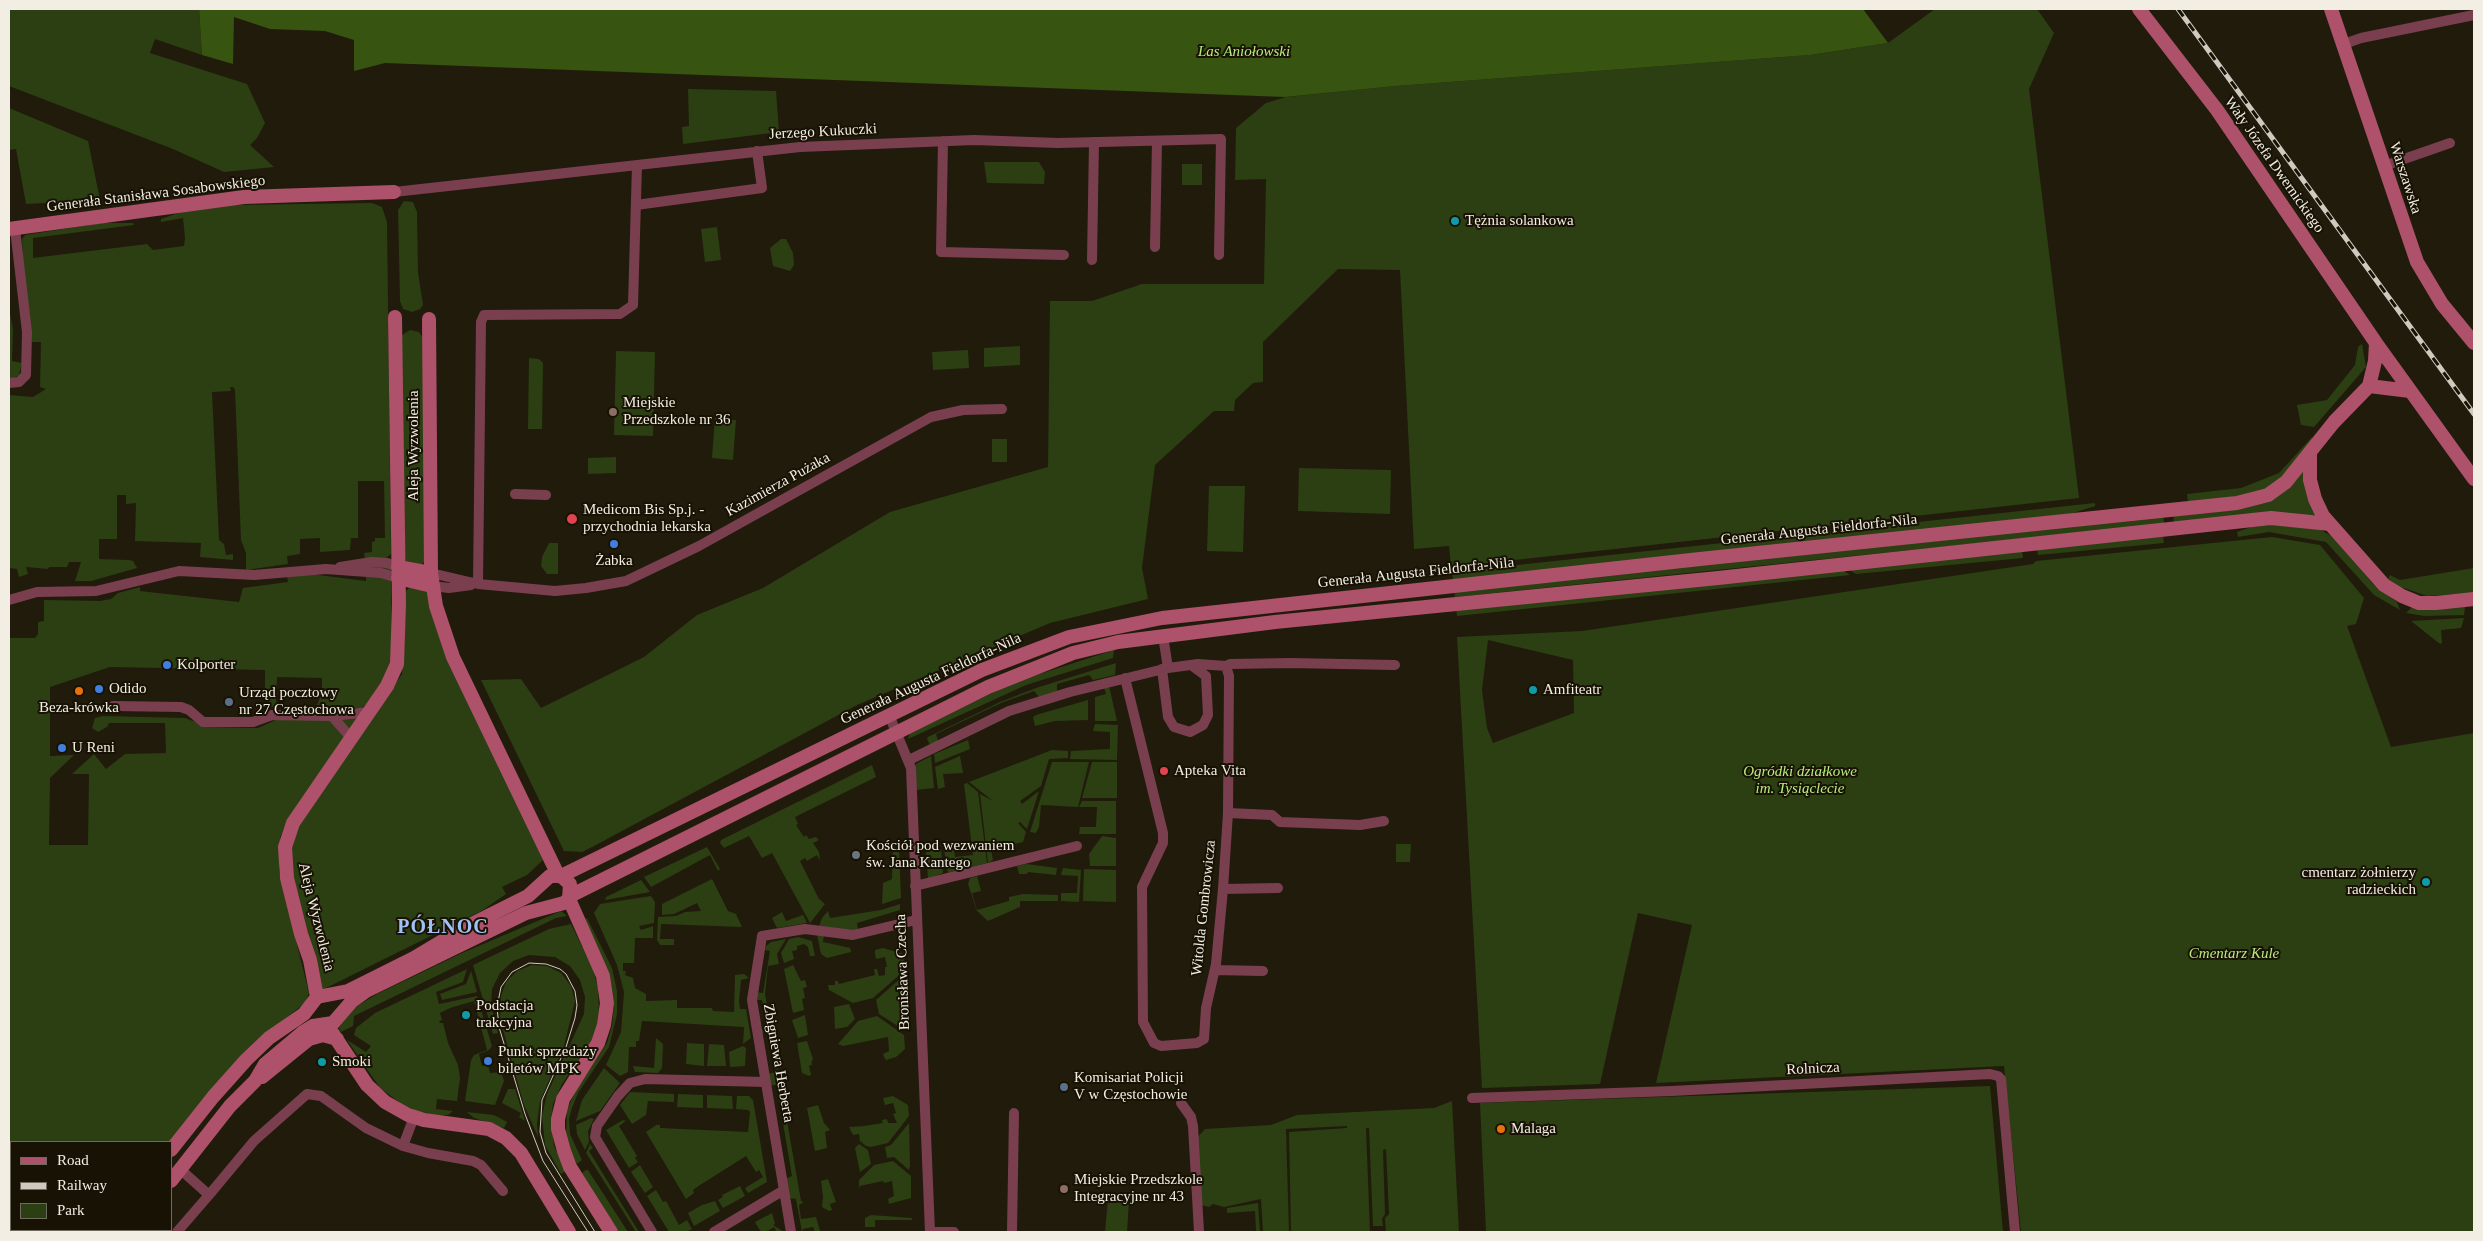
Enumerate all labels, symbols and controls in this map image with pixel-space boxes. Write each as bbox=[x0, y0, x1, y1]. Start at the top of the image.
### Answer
park label: Las Aniołowski bbox=[1198, 43, 1290, 61]
street label: Wały Józefa Dwernickiego bbox=[2220, 93, 2328, 237]
street label: Jerzego Kukuczki bbox=[769, 120, 877, 144]
street label: Warszawska bbox=[2385, 140, 2425, 216]
street label: Generała Stanisława Sosabowskiego bbox=[46, 172, 266, 216]
place label: Tężnia solankowa bbox=[1465, 212, 1574, 230]
marker: Tężnia solankowa bbox=[1449, 215, 1461, 227]
street label: Aleja Wyzwolenia bbox=[405, 390, 423, 502]
place label: Miejskie Przedszkole nr 36 bbox=[623, 394, 730, 429]
marker: Miejskie Przedszkole nr 36 bbox=[607, 406, 619, 418]
street label: Kazimierza Pużaka bbox=[723, 449, 833, 521]
place label: Medicom Bis Sp.j. - przychodnia lekarska bbox=[583, 501, 711, 536]
street label: Generała Augusta Fieldorfa-Nila bbox=[1720, 511, 1918, 549]
marker: Medicom Bis Sp.j. - przychodnia lekarska bbox=[565, 512, 579, 526]
marker: Żabka bbox=[608, 538, 620, 550]
place label: Żabka bbox=[595, 552, 633, 570]
street label: Generała Augusta Fieldorfa-Nila bbox=[1317, 554, 1515, 592]
street label: Generała Augusta Fieldorfa-Nila bbox=[838, 629, 1024, 729]
place label: Kolporter bbox=[177, 656, 235, 674]
marker: Kolporter bbox=[161, 659, 173, 671]
place label: Odido bbox=[109, 680, 146, 698]
place label: Amfiteatr bbox=[1543, 681, 1601, 699]
marker: Odido bbox=[93, 683, 105, 695]
place label: Urząd pocztowy nr 27 Częstochowa bbox=[239, 684, 354, 719]
marker: Amfiteatr bbox=[1527, 684, 1539, 696]
marker: Beza-krówka bbox=[73, 685, 85, 697]
marker: Urząd pocztowy nr 27 Częstochowa bbox=[223, 696, 235, 708]
place label: Beza-krówka bbox=[39, 699, 119, 717]
place label: U Reni bbox=[72, 739, 115, 757]
marker: U Reni bbox=[56, 742, 68, 754]
place label: Apteka Vita bbox=[1174, 762, 1246, 780]
park label: Ogródki działkowe im. Tysiąclecie bbox=[1743, 763, 1857, 798]
marker: Apteka Vita bbox=[1158, 765, 1170, 777]
place label: Kościół pod wezwaniem św. Jana Kantego bbox=[866, 837, 1014, 872]
street label: Witolda Gombrowicza bbox=[1188, 839, 1220, 977]
marker: Kościół pod wezwaniem św. Jana Kantego bbox=[850, 849, 862, 861]
street label: Aleja Wyzwolenia bbox=[294, 861, 338, 973]
place label: cmentarz żołnierzy radzieckich bbox=[2301, 864, 2416, 899]
marker: cmentarz żołnierzy radzieckich bbox=[2420, 876, 2432, 888]
street label: Bronisława Czecha bbox=[892, 914, 914, 1030]
district label: PÓŁNOC bbox=[396, 916, 490, 940]
park label: Cmentarz Kule bbox=[2189, 945, 2279, 963]
place label: Podstacja trakcyjna bbox=[476, 997, 533, 1032]
street label: Zbigniewa Herberta bbox=[759, 1002, 797, 1124]
marker: Podstacja trakcyjna bbox=[460, 1009, 472, 1021]
place label: Punkt sprzedaży biletów MPK bbox=[498, 1043, 597, 1078]
place label: Smoki bbox=[332, 1053, 371, 1071]
marker: Punkt sprzedaży biletów MPK bbox=[482, 1055, 494, 1067]
marker: Smoki bbox=[316, 1056, 328, 1068]
street label: Rolnicza bbox=[1786, 1059, 1840, 1079]
place label: Komisariat Policji V w Częstochowie bbox=[1074, 1069, 1187, 1104]
marker: Komisariat Policji V w Częstochowie bbox=[1058, 1081, 1070, 1093]
place label: Malaga bbox=[1511, 1120, 1556, 1138]
marker: Malaga bbox=[1495, 1123, 1507, 1135]
legend bbox=[10, 1141, 172, 1231]
text: Road bbox=[57, 1152, 89, 1168]
place label: Miejskie Przedszkole Integracyjne nr 43 bbox=[1074, 1171, 1203, 1206]
text: Railway bbox=[57, 1177, 107, 1193]
marker: Miejskie Przedszkole Integracyjne nr 43 bbox=[1058, 1183, 1070, 1195]
text: Park bbox=[57, 1202, 85, 1218]

